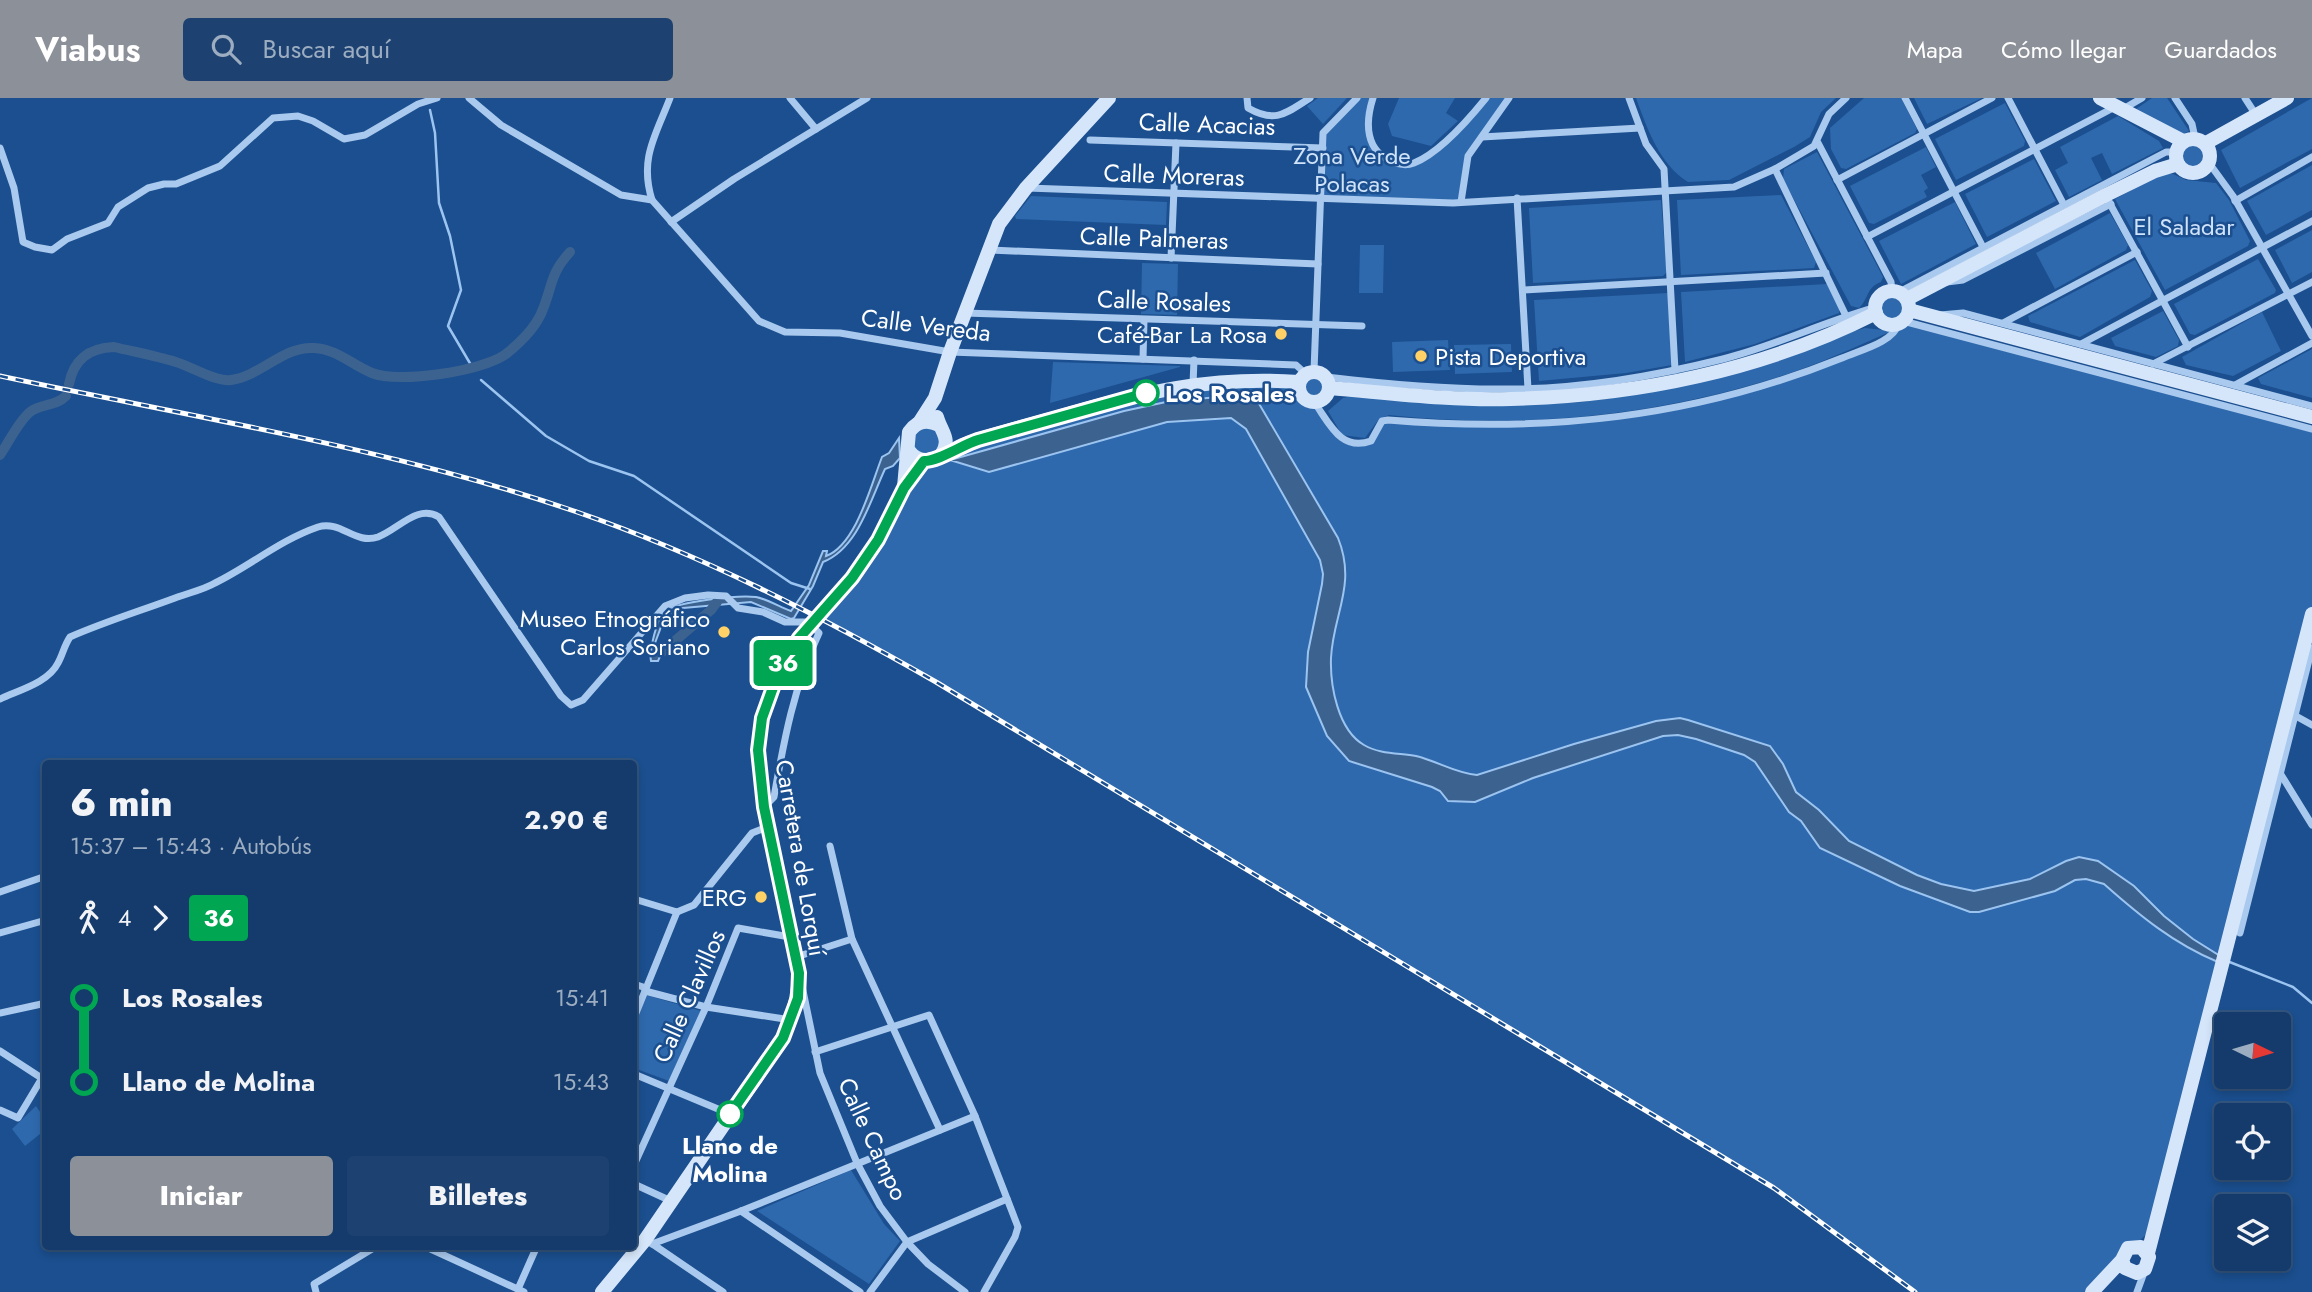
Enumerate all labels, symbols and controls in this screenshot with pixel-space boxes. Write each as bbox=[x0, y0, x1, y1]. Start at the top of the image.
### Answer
search box bbox=[183, 18, 673, 81]
text: Viabus bbox=[35, 26, 141, 73]
icon: search bbox=[207, 30, 245, 68]
text: Buscar aquí bbox=[263, 30, 391, 68]
text: Mapa bbox=[1907, 32, 1963, 67]
text: Cómo llegar bbox=[2001, 32, 2126, 67]
text: Guardados bbox=[2164, 32, 2277, 67]
street label: Calle Acacias bbox=[1138, 104, 1276, 144]
park label: Zona Verde Polacas bbox=[1293, 138, 1411, 201]
street label: Calle Moreras bbox=[1103, 155, 1245, 195]
park label: El Saladar bbox=[2133, 209, 2235, 244]
street label: Calle Palmeras bbox=[1079, 218, 1229, 258]
street label: Calle Rosales bbox=[1096, 281, 1232, 321]
street label: Calle Vereda bbox=[859, 300, 993, 350]
place label: Café-Bar La Rosa bbox=[1097, 317, 1267, 352]
marker: Café-Bar La Rosa bbox=[1273, 326, 1289, 342]
place label: Pista Deportiva bbox=[1435, 339, 1586, 374]
marker: Pista Deportiva bbox=[1413, 348, 1429, 364]
place label: Los Rosales bbox=[1165, 376, 1295, 411]
marker: Los Rosales bbox=[1133, 380, 1159, 406]
place label: Museo Etnográfico Carlos Soriano bbox=[520, 601, 710, 664]
marker: Museo Etnográfico Carlos Soriano bbox=[716, 624, 732, 640]
line badge: 36 bbox=[752, 640, 814, 686]
text: 36 bbox=[768, 645, 798, 680]
street label: Carretera de Lorquí bbox=[766, 757, 836, 960]
text: 6 min bbox=[70, 775, 173, 830]
text: 2.90 € bbox=[524, 801, 609, 839]
text: 15:37 – 15:43 · Autobús bbox=[70, 829, 312, 863]
place label: ERG bbox=[702, 880, 747, 915]
marker: ERG bbox=[753, 889, 769, 905]
icon: walk bbox=[70, 899, 108, 937]
icon: forward bbox=[141, 899, 179, 937]
text: 36 bbox=[203, 900, 234, 935]
text: 4 bbox=[118, 901, 131, 935]
street label: Calle Clavillos bbox=[644, 924, 734, 1068]
text: Los Rosales bbox=[122, 979, 263, 1017]
text: 15:41 bbox=[555, 981, 609, 1015]
north arrow bbox=[2214, 1012, 2291, 1088]
map controls bbox=[2214, 1012, 2291, 1271]
text: Llano de Molina bbox=[122, 1063, 315, 1101]
text: 15:43 bbox=[553, 1065, 609, 1099]
street label: Calle Campo bbox=[829, 1072, 917, 1206]
marker: Llano de Molina bbox=[717, 1101, 743, 1127]
button: locate bbox=[2214, 1103, 2291, 1180]
place label: Llano de Molina bbox=[682, 1128, 778, 1191]
button: Iniciar bbox=[70, 1156, 333, 1236]
button: Billetes bbox=[347, 1156, 609, 1236]
button: layers bbox=[2214, 1194, 2291, 1271]

